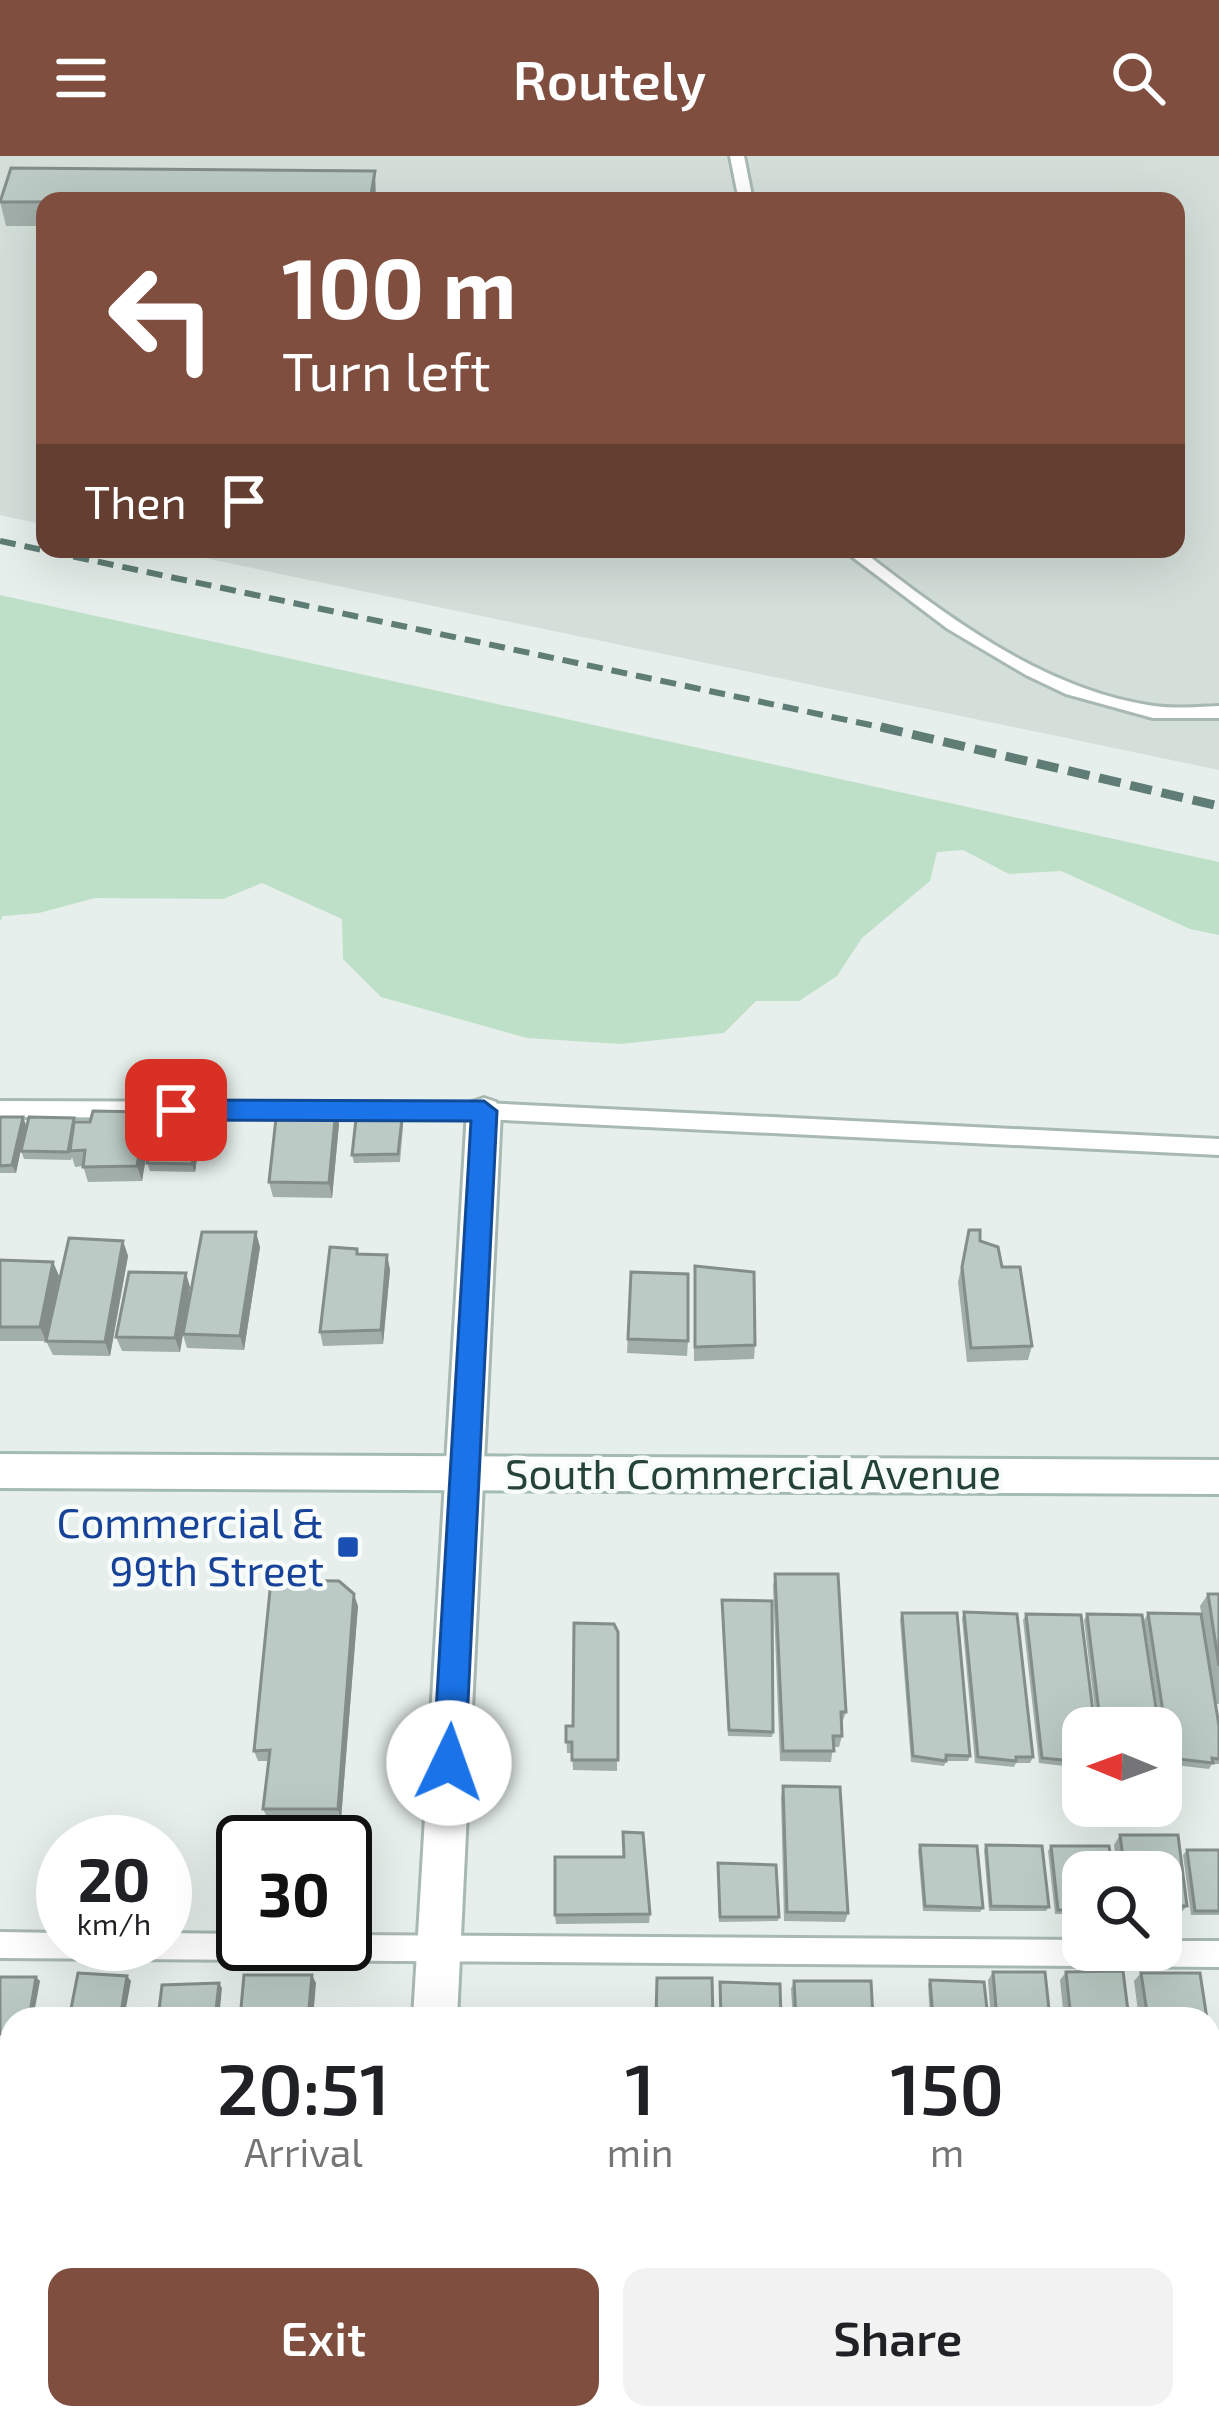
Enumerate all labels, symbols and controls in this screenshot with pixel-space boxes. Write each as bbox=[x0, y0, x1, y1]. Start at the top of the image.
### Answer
icon: menu bbox=[48, 45, 114, 111]
icon: search bbox=[1105, 45, 1171, 111]
text: Routely bbox=[513, 46, 706, 111]
text: 100 m bbox=[282, 235, 516, 336]
icon: left bbox=[84, 240, 240, 396]
text: Turn left bbox=[282, 337, 491, 402]
icon: arrive bbox=[211, 468, 277, 534]
text: Then bbox=[84, 474, 187, 528]
pin bbox=[125, 1059, 227, 1161]
icon: arrive bbox=[143, 1077, 209, 1143]
street label: South Commercial Avenue bbox=[505, 1447, 1001, 1497]
place label: Commercial & 99th Street bbox=[57, 1496, 324, 1594]
marker: Commercial & 99th Street bbox=[335, 1534, 361, 1560]
position arrow bbox=[386, 1700, 512, 1826]
north arrow bbox=[1062, 1707, 1182, 1827]
map controls bbox=[1062, 1707, 1182, 1971]
speed limit sign: 30 bbox=[216, 1815, 372, 1971]
text: 20 bbox=[78, 1842, 150, 1914]
button: search bbox=[1062, 1851, 1182, 1971]
text: km/h bbox=[77, 1905, 151, 1941]
text: 20:51 bbox=[217, 2043, 390, 2129]
text: 1 bbox=[625, 2043, 655, 2129]
text: 150 bbox=[890, 2043, 1004, 2129]
text: Arrival bbox=[244, 2128, 363, 2175]
text: min bbox=[607, 2128, 673, 2175]
text: m bbox=[930, 2128, 964, 2175]
button: Exit bbox=[48, 2268, 599, 2406]
button: Share bbox=[623, 2268, 1173, 2406]

